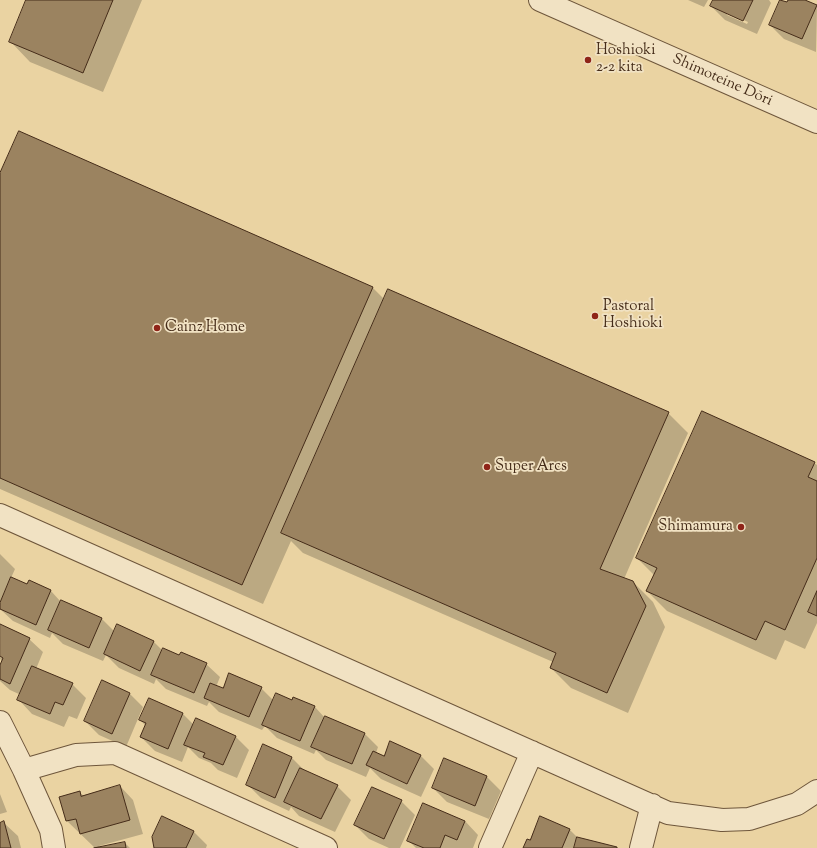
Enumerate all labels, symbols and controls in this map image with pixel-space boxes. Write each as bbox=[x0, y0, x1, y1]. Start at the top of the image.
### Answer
place label: Hoshioki 2-2 kita bbox=[596, 42, 656, 77]
street label: Shimoteine Dōri bbox=[669, 51, 775, 111]
marker: Hoshioki 2-2 kita bbox=[583, 55, 593, 65]
place label: Pastoral Hoshioki bbox=[603, 298, 663, 333]
marker: Pastoral Hoshioki bbox=[590, 311, 600, 321]
place label: Cainz Home bbox=[165, 319, 245, 337]
marker: Cainz Home bbox=[152, 323, 162, 333]
place label: Super Arcs bbox=[495, 458, 567, 476]
marker: Super Arcs bbox=[482, 462, 492, 472]
place label: Shimamura bbox=[658, 518, 733, 536]
marker: Shimamura bbox=[736, 522, 746, 532]

